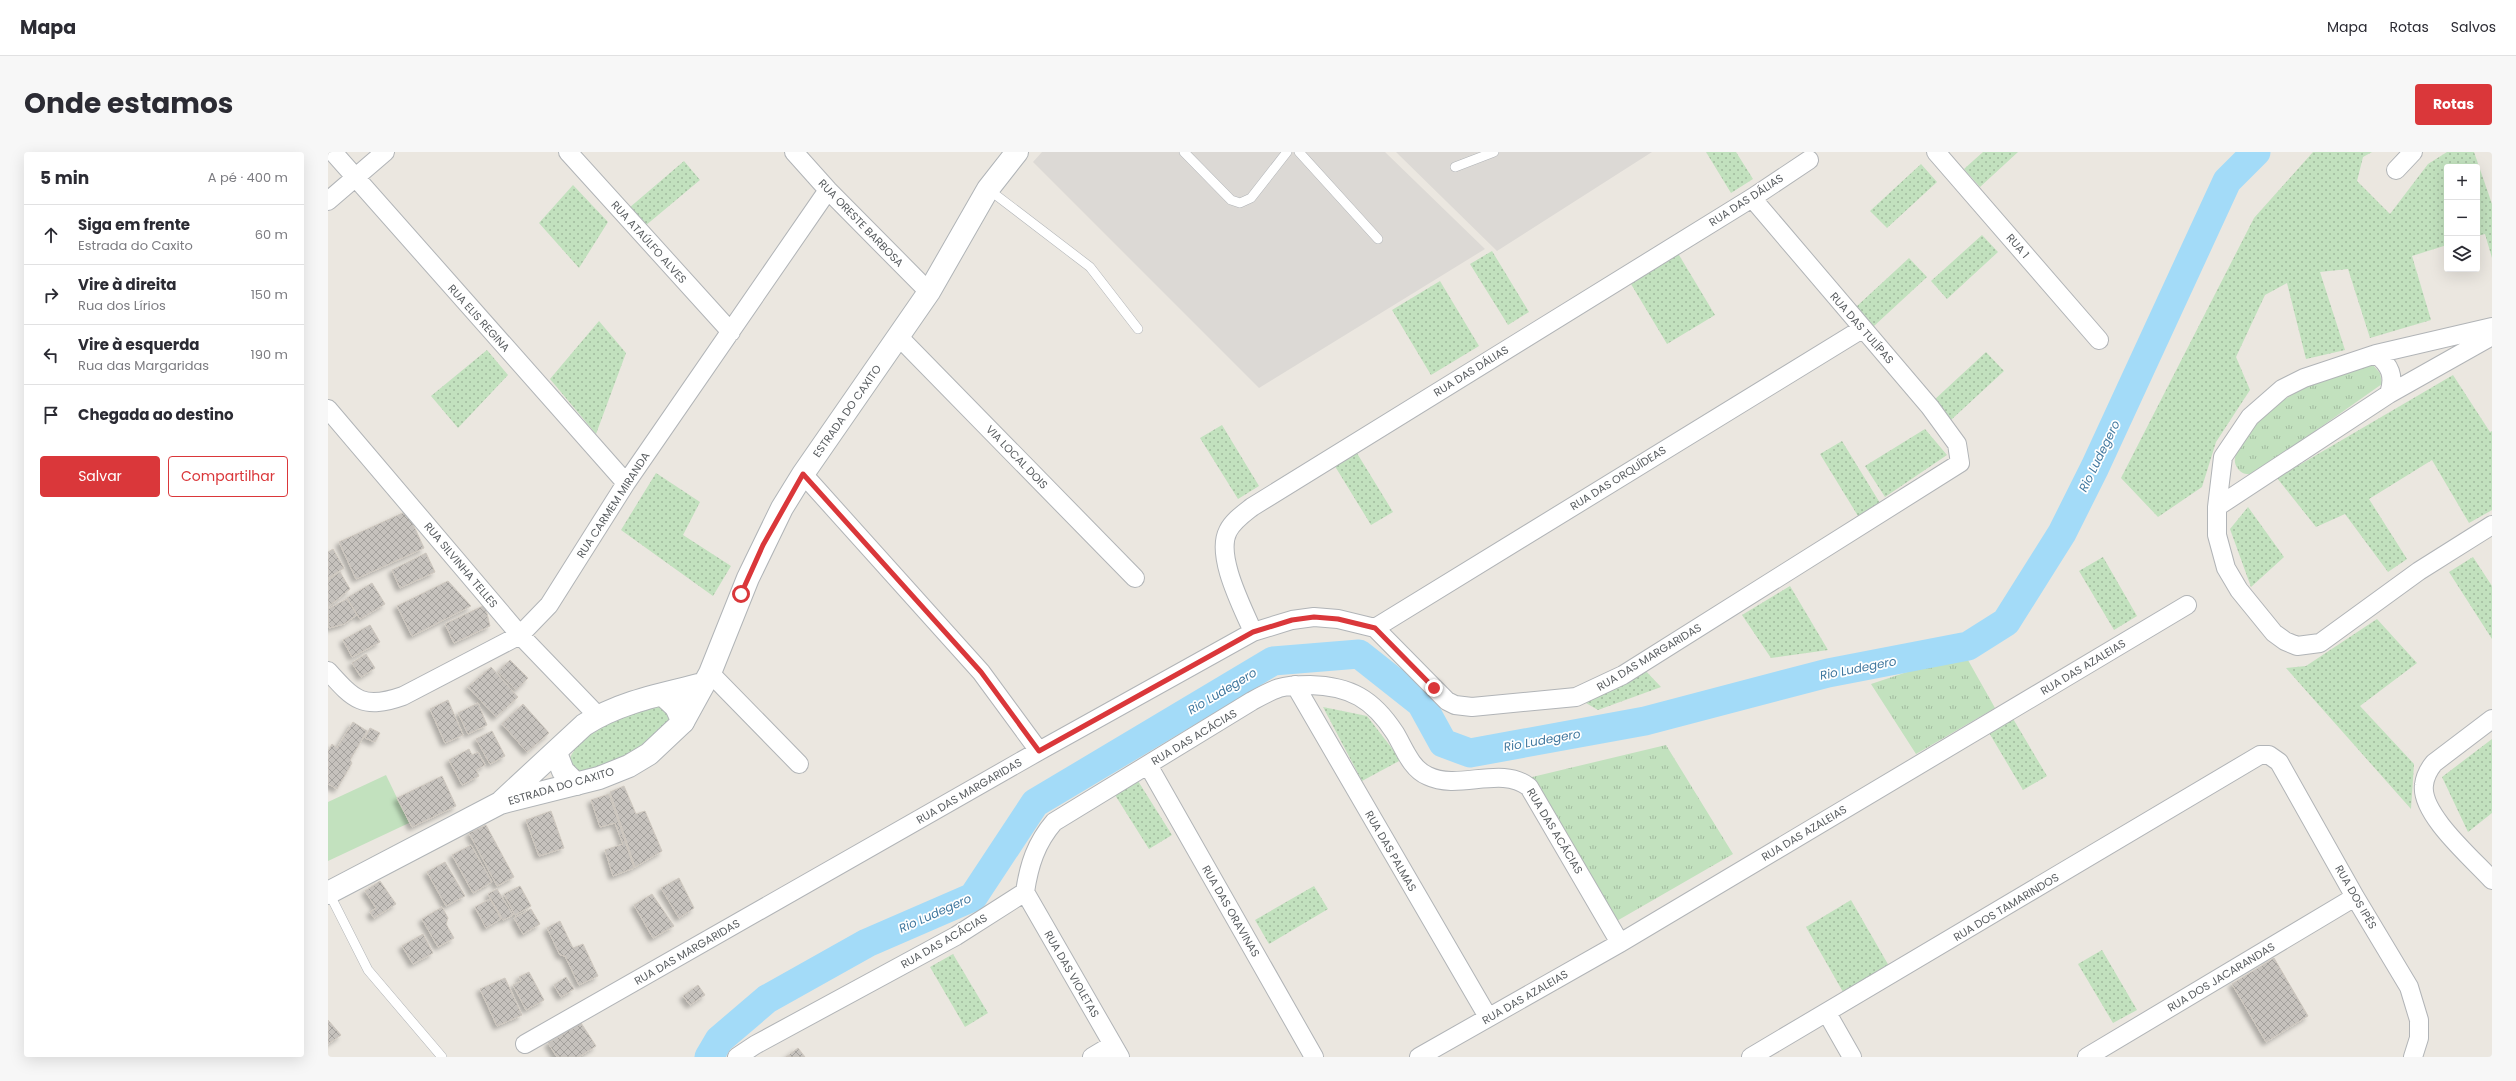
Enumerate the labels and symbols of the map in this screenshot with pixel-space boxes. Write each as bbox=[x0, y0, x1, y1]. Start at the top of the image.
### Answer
street label: RUA DAS DÁLIAS bbox=[1706, 170, 1786, 230]
street label: RUA ORESTE BARBOSA bbox=[815, 176, 908, 271]
street label: RUA ATAÚLFO ALVES bbox=[608, 197, 690, 287]
street label: RUA 1 bbox=[2003, 230, 2033, 262]
street label: RUA ELIS REGINA bbox=[444, 281, 514, 356]
street label: RUA DAS TULÍPAS bbox=[1826, 289, 1898, 367]
street label: RUA DAS DÁLIAS bbox=[1430, 342, 1512, 400]
street label: ESTRADA DO CAXITO bbox=[809, 361, 885, 461]
water label: Rio Ludegero bbox=[2074, 417, 2124, 495]
street label: VIA LOCAL DOIS bbox=[982, 422, 1052, 492]
street label: RUA DAS ORQUÍDEAS bbox=[1567, 442, 1669, 514]
street label: RUA CARMEM MIRANDA bbox=[573, 448, 654, 561]
street label: RUA SILVINHA TELLES bbox=[420, 519, 502, 611]
route start bbox=[732, 585, 750, 603]
street label: RUA DAS MARGARIDAS bbox=[1594, 619, 1704, 695]
street label: RUA DAS AZALEIAS bbox=[2037, 635, 2129, 699]
water label: Rio Ludegero bbox=[1818, 652, 1898, 684]
water label: Rio Ludegero bbox=[1184, 664, 1260, 718]
route end bbox=[1425, 679, 1443, 697]
street label: RUA DAS ACÁCIAS bbox=[1148, 705, 1240, 769]
water label: Rio Ludegero bbox=[1502, 725, 1582, 755]
street label: RUA DAS MARGARIDAS bbox=[913, 754, 1025, 828]
street label: ESTRADA DO CAXITO bbox=[506, 763, 616, 809]
street label: RUA DAS ACÁCIAS bbox=[1523, 785, 1587, 877]
street label: RUA DAS AZALEIAS bbox=[1758, 801, 1850, 865]
street label: RUA DAS PALMAS bbox=[1361, 808, 1421, 894]
street label: RUA DAS ORAVINAS bbox=[1198, 862, 1264, 960]
street label: RUA DOS IPÊS bbox=[2331, 862, 2381, 932]
street label: RUA DOS TAMARINDOS bbox=[1950, 869, 2062, 945]
water label: Rio Ludegero bbox=[896, 889, 974, 937]
street label: RUA DAS ACÁCIAS bbox=[898, 910, 990, 972]
street label: RUA DAS MARGARIDAS bbox=[631, 915, 743, 989]
street label: RUA DAS VIOLETAS bbox=[1041, 928, 1103, 1020]
street label: RUA DOS JACARANDAS bbox=[2164, 938, 2278, 1016]
street label: RUA DAS AZALEIAS bbox=[1479, 966, 1571, 1028]

